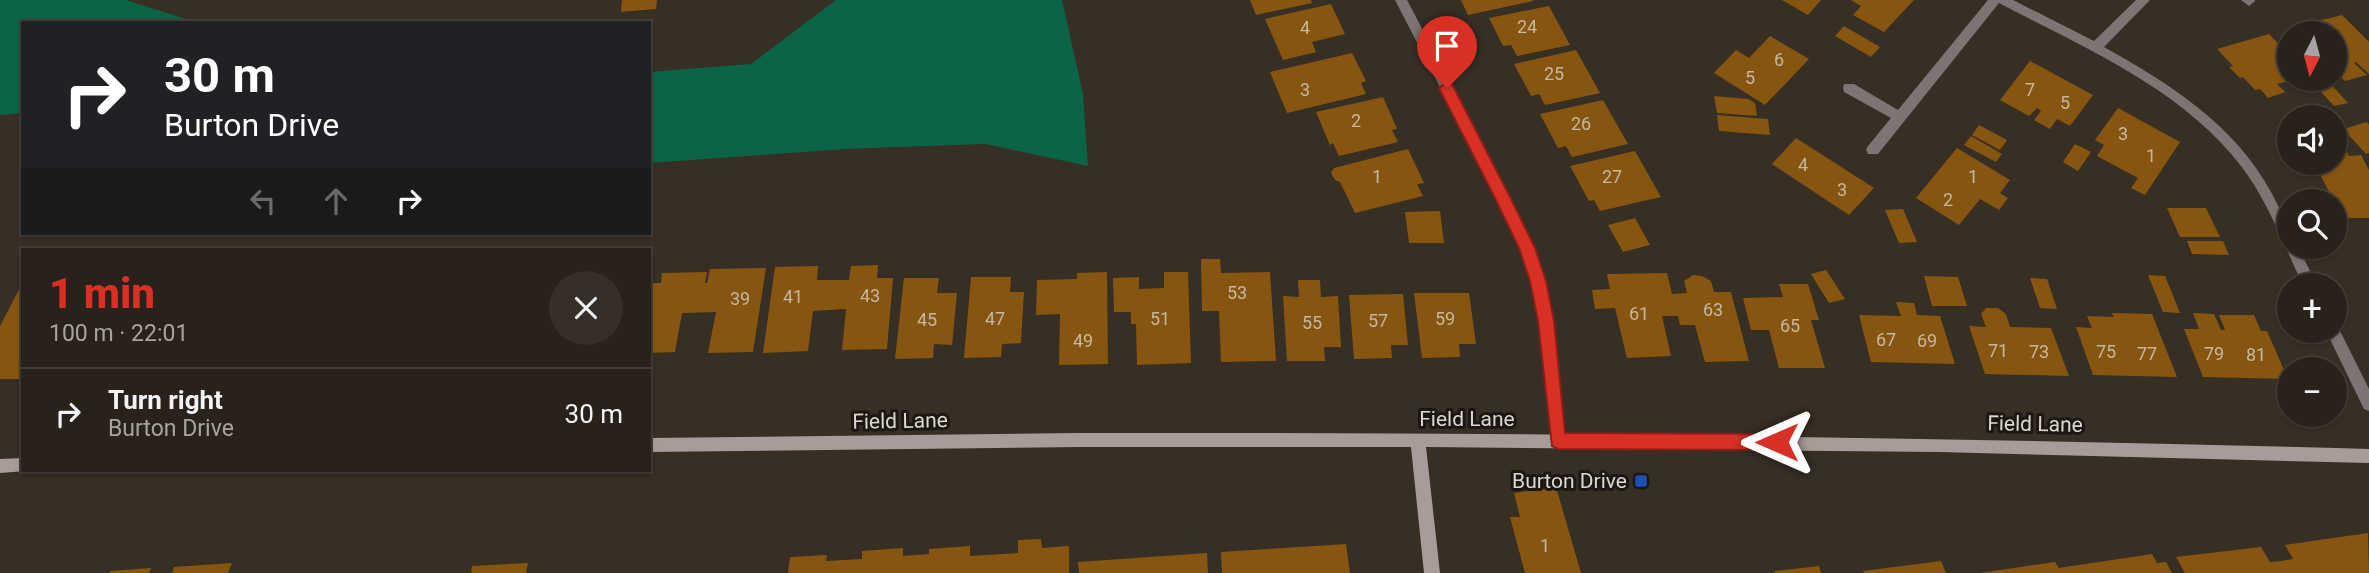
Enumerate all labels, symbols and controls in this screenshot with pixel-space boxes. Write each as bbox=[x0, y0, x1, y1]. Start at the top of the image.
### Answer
pin bbox=[1417, 16, 1477, 88]
house number: 24 bbox=[1517, 16, 1537, 37]
house number: 4 bbox=[1300, 17, 1310, 38]
north arrow bbox=[2277, 21, 2347, 91]
map controls bbox=[2277, 21, 2347, 427]
icon: arrive bbox=[1428, 27, 1466, 65]
text: 30 m bbox=[164, 47, 275, 104]
icon: right bbox=[49, 49, 140, 140]
house number: 6 bbox=[1774, 49, 1784, 70]
house number: 25 bbox=[1544, 63, 1564, 84]
house number: 5 bbox=[1745, 67, 1755, 88]
house number: 3 bbox=[1300, 79, 1310, 100]
house number: 7 bbox=[2025, 79, 2035, 100]
house number: 5 bbox=[2060, 92, 2070, 113]
button: sound bbox=[2277, 105, 2347, 175]
text: Burton Drive bbox=[164, 106, 339, 144]
house number: 2 bbox=[1351, 110, 1361, 131]
house number: 26 bbox=[1571, 113, 1591, 134]
house number: 3 bbox=[2118, 123, 2128, 144]
house number: 1 bbox=[2146, 145, 2156, 166]
house number: 4 bbox=[1798, 154, 1808, 175]
house number: 1 bbox=[1372, 166, 1382, 187]
house number: 27 bbox=[1602, 166, 1622, 187]
house number: 1 bbox=[1968, 166, 1978, 187]
house number: 3 bbox=[1837, 179, 1847, 200]
icon: left bbox=[244, 182, 282, 220]
icon: ahead bbox=[317, 182, 355, 220]
icon: right bbox=[390, 182, 428, 220]
house number: 2 bbox=[1943, 189, 1953, 210]
button: search bbox=[2277, 189, 2347, 259]
text: 1 min bbox=[49, 269, 155, 318]
button: close bbox=[549, 271, 623, 345]
button: + bbox=[2277, 273, 2347, 343]
house number: 53 bbox=[1227, 282, 1247, 303]
house number: 43 bbox=[860, 285, 880, 306]
house number: 41 bbox=[783, 286, 803, 307]
house number: 39 bbox=[730, 288, 750, 309]
house number: 63 bbox=[1703, 299, 1723, 320]
house number: 61 bbox=[1629, 303, 1649, 324]
house number: 47 bbox=[985, 308, 1005, 329]
house number: 51 bbox=[1150, 308, 1170, 329]
house number: 59 bbox=[1435, 308, 1455, 329]
house number: 45 bbox=[917, 309, 937, 330]
house number: 57 bbox=[1368, 310, 1388, 331]
house number: 55 bbox=[1302, 312, 1322, 333]
house number: 65 bbox=[1780, 315, 1800, 336]
text: 100 m · 22:01 bbox=[49, 320, 188, 347]
house number: 67 bbox=[1876, 329, 1896, 350]
house number: 49 bbox=[1073, 330, 1093, 351]
house number: 69 bbox=[1917, 330, 1937, 351]
house number: 71 bbox=[1988, 340, 2008, 361]
house number: 73 bbox=[2029, 341, 2049, 362]
house number: 75 bbox=[2096, 341, 2116, 362]
house number: 77 bbox=[2137, 343, 2157, 364]
house number: 79 bbox=[2204, 343, 2224, 364]
house number: 81 bbox=[2246, 344, 2266, 365]
button: − bbox=[2277, 357, 2347, 427]
text: Turn right bbox=[108, 385, 223, 415]
icon: right bbox=[49, 395, 87, 433]
text: 30 m bbox=[565, 399, 623, 429]
position arrow bbox=[1740, 405, 1814, 479]
street label: Field Lane bbox=[1419, 407, 1515, 431]
street label: Field Lane bbox=[852, 408, 948, 434]
street label: Field Lane bbox=[1987, 411, 2083, 437]
text: Burton Drive bbox=[108, 415, 234, 442]
place label: Burton Drive bbox=[1512, 469, 1627, 493]
marker: Burton Drive bbox=[1633, 473, 1649, 489]
house number: 1 bbox=[1540, 535, 1550, 556]

